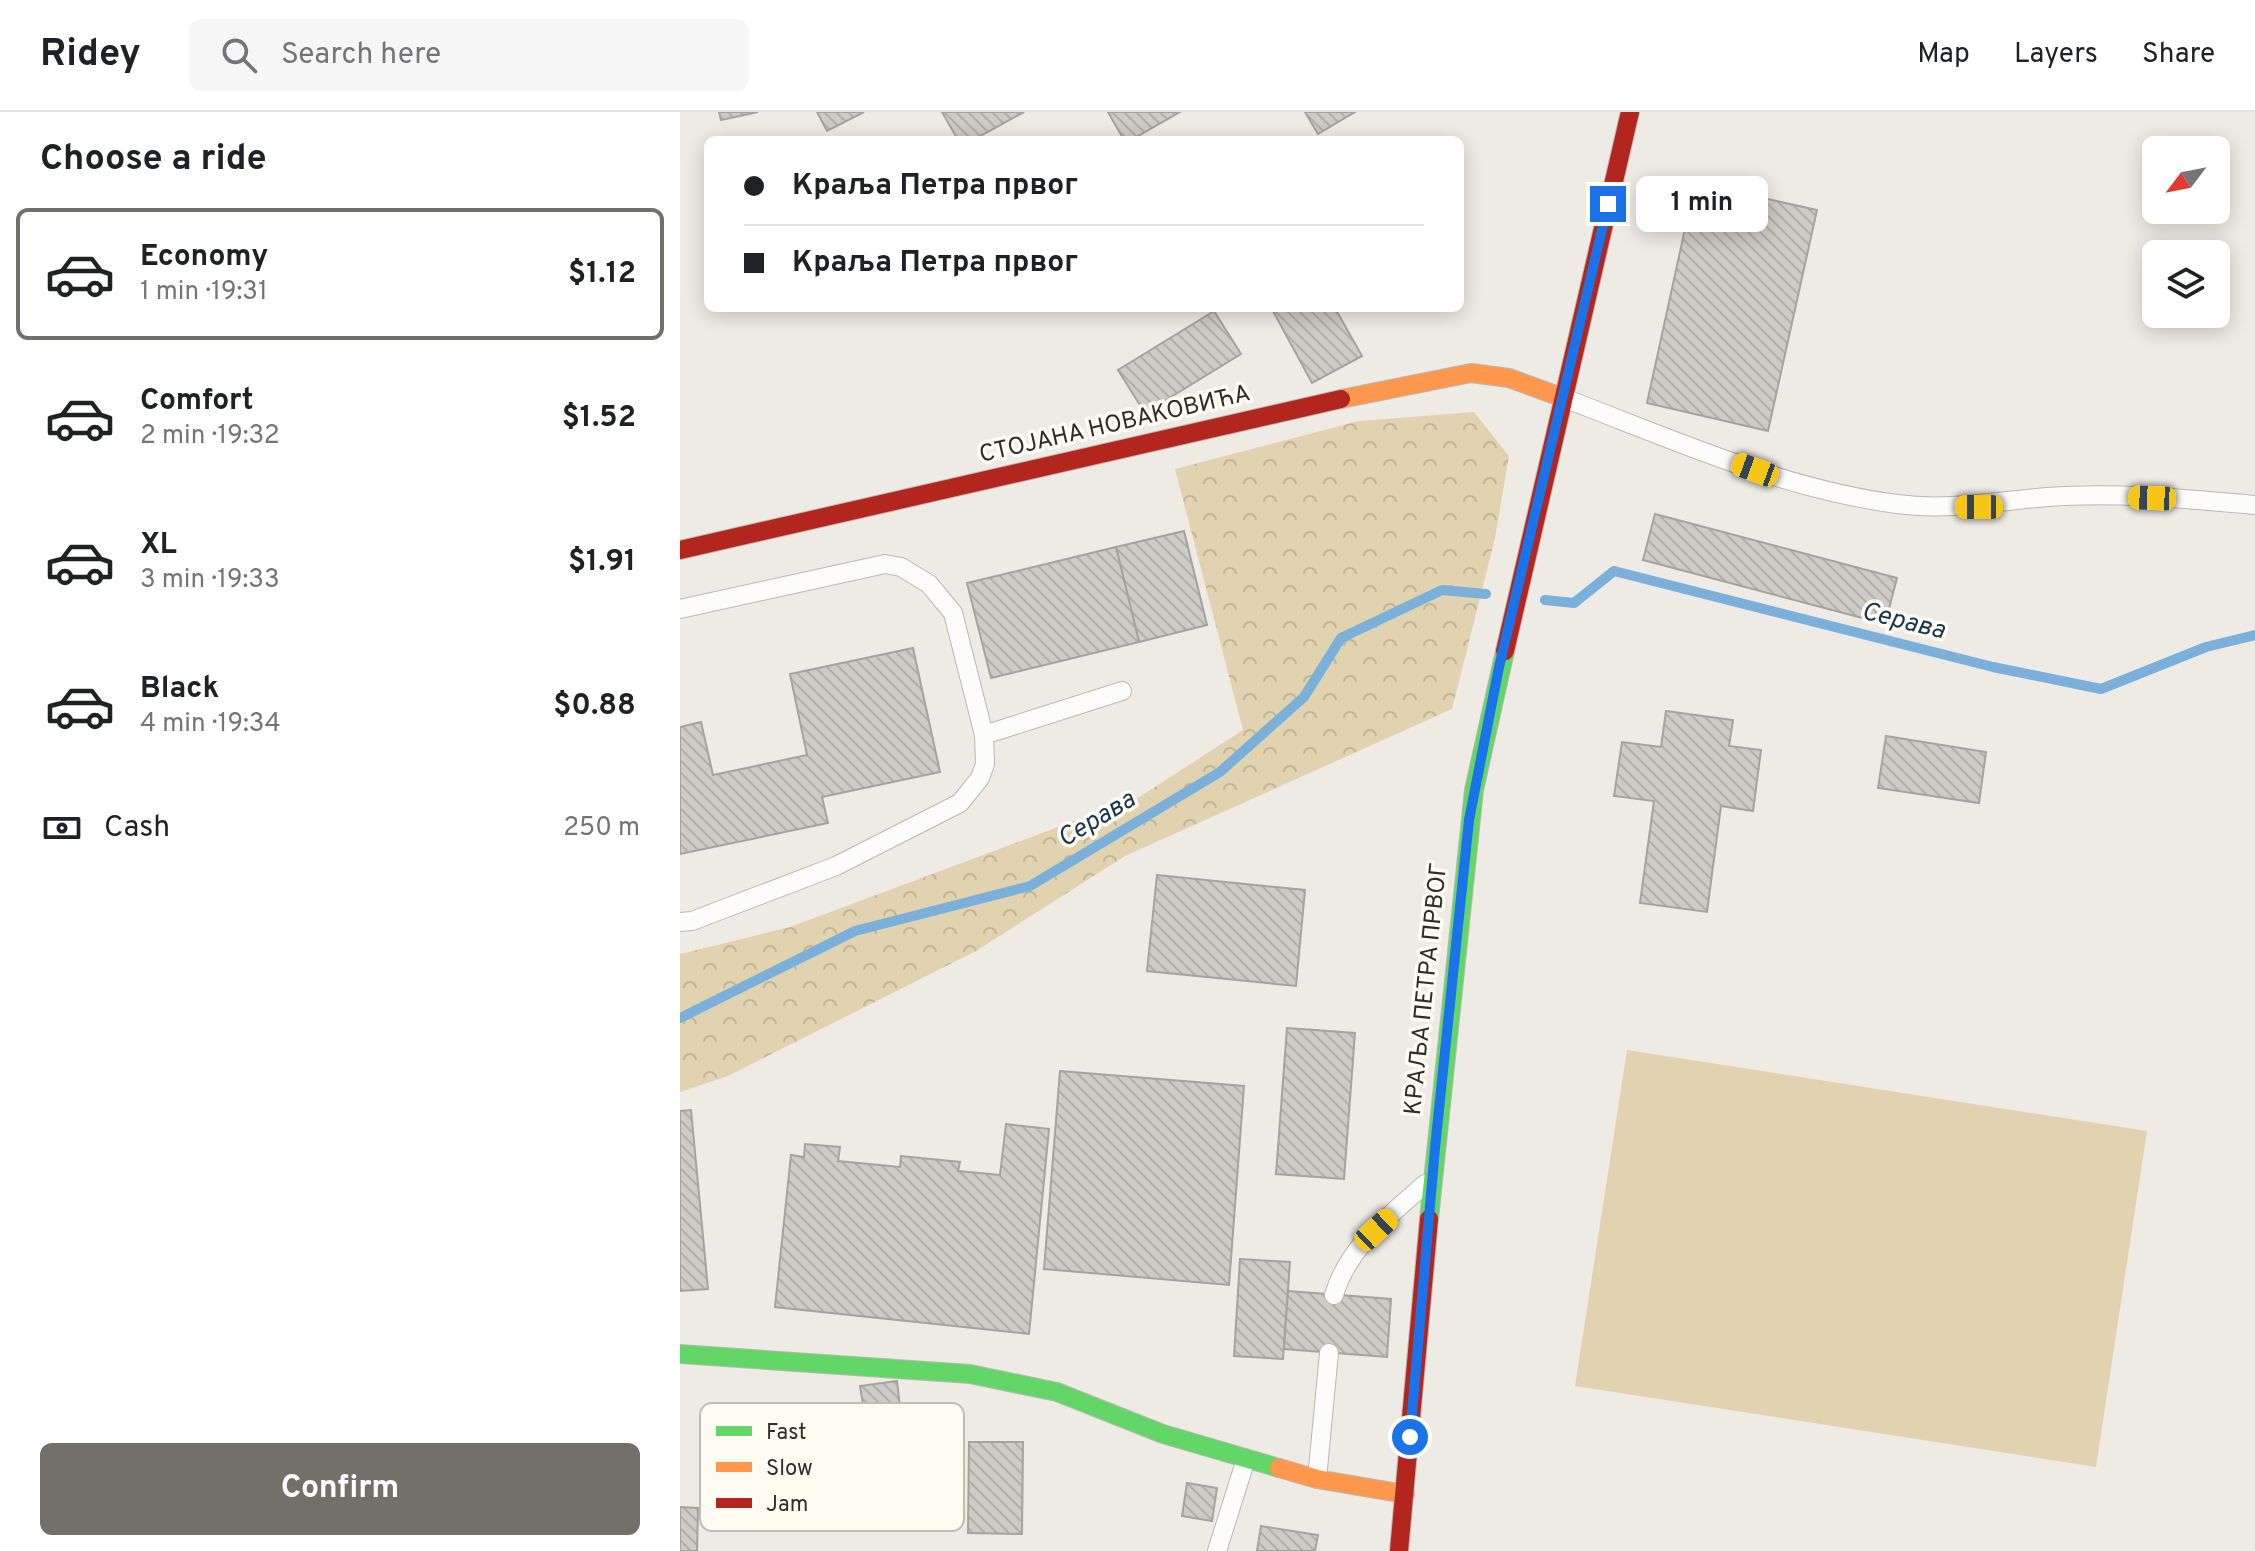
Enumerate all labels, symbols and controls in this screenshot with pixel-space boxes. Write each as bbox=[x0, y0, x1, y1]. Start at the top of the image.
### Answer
search box bbox=[189, 19, 749, 91]
text: Ridey bbox=[40, 31, 141, 80]
icon: search bbox=[217, 33, 261, 77]
text: Search here bbox=[281, 37, 441, 74]
text: Map bbox=[1917, 37, 1970, 73]
text: Layers bbox=[2014, 37, 2098, 73]
text: Share bbox=[2142, 37, 2215, 73]
north arrow bbox=[2142, 136, 2230, 224]
map controls bbox=[2142, 136, 2230, 328]
text: Choose a ride bbox=[40, 137, 266, 183]
text: Краља Петра првог bbox=[792, 168, 1078, 205]
callout: 1 min bbox=[1636, 176, 1768, 232]
route end bbox=[1590, 186, 1626, 222]
text: 1 min bbox=[1671, 187, 1733, 220]
icon: car bbox=[44, 238, 116, 310]
text: Economy bbox=[140, 239, 268, 276]
button: layers bbox=[2142, 240, 2230, 328]
text: Краља Петра првог bbox=[792, 245, 1078, 282]
text: $1.12 bbox=[568, 256, 636, 293]
text: 1 min · 19:31 bbox=[140, 276, 268, 309]
street label: СТОЈАНА НОВАКОВИЋА bbox=[977, 379, 1253, 471]
icon: car bbox=[44, 382, 116, 454]
text: Comfort bbox=[140, 383, 253, 420]
text: $1.52 bbox=[562, 400, 636, 437]
text: 2 min · 19:32 bbox=[140, 420, 280, 453]
car bbox=[1728, 451, 1782, 489]
car bbox=[2128, 485, 2176, 511]
car bbox=[1955, 495, 2003, 519]
icon: car bbox=[44, 526, 116, 598]
text: XL bbox=[140, 527, 177, 564]
text: $1.91 bbox=[568, 544, 636, 581]
text: 3 min · 19:33 bbox=[140, 564, 280, 597]
water label: Серава bbox=[1858, 596, 1949, 648]
icon: car bbox=[44, 670, 116, 742]
text: Black bbox=[140, 671, 219, 708]
text: $0.88 bbox=[553, 688, 636, 725]
text: 4 min · 19:34 bbox=[140, 708, 281, 741]
water label: Серава bbox=[1052, 784, 1142, 856]
icon: cash bbox=[40, 806, 84, 850]
text: Cash bbox=[104, 810, 170, 847]
text: 250 m bbox=[563, 812, 640, 845]
street label: КРАЉА ПЕТРА ПРВОГ bbox=[1399, 861, 1455, 1117]
car bbox=[1350, 1205, 1402, 1255]
legend bbox=[700, 1403, 964, 1531]
route start bbox=[1392, 1419, 1428, 1455]
text: Fast bbox=[766, 1420, 807, 1447]
button: Confirm bbox=[40, 1443, 640, 1535]
text: Slow bbox=[766, 1456, 813, 1483]
text: Jam bbox=[766, 1492, 809, 1519]

